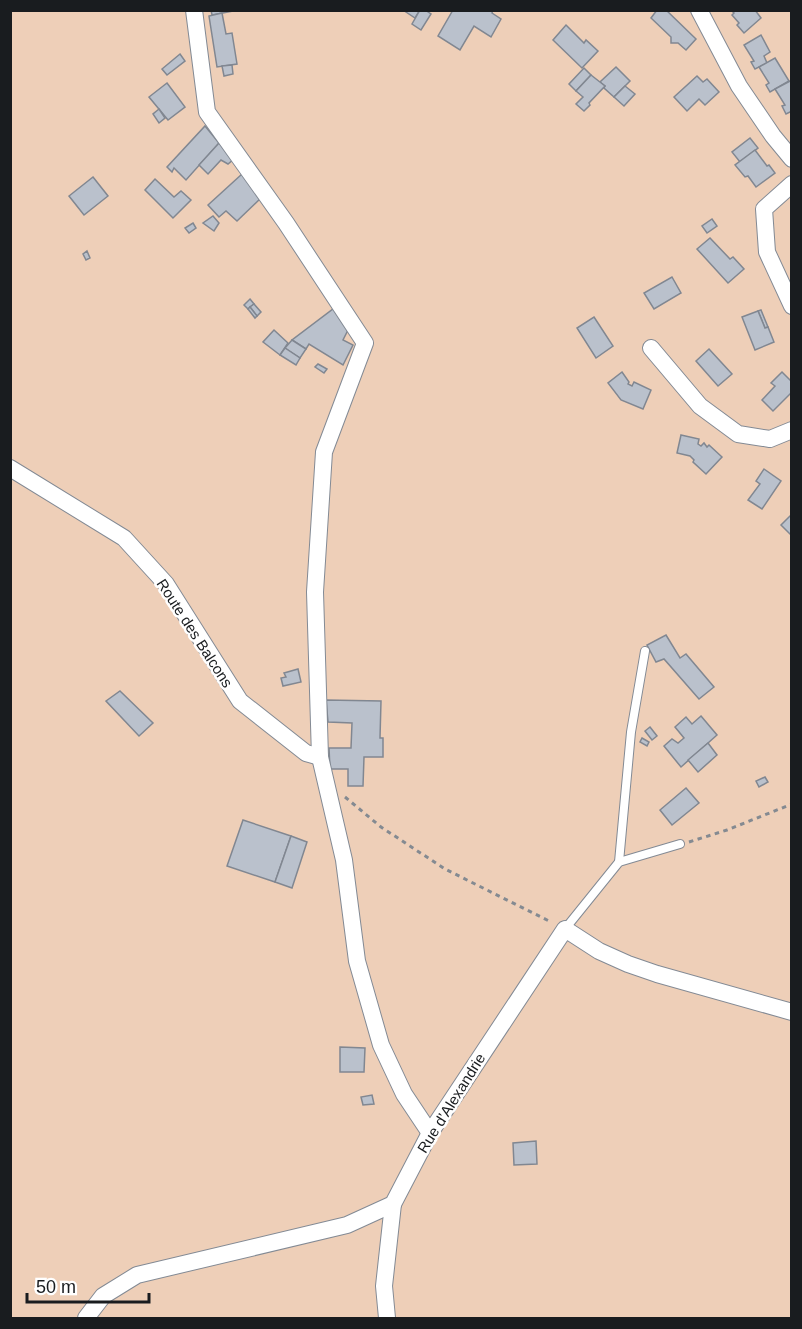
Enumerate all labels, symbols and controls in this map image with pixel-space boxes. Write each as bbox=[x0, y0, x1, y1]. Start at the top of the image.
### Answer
street label: Route des Balcons bbox=[154, 576, 236, 690]
street label: Rue d’Alexandrie bbox=[414, 1050, 488, 1156]
scale bar bbox=[27, 1266, 148, 1304]
text: 50 m bbox=[36, 1277, 76, 1297]

